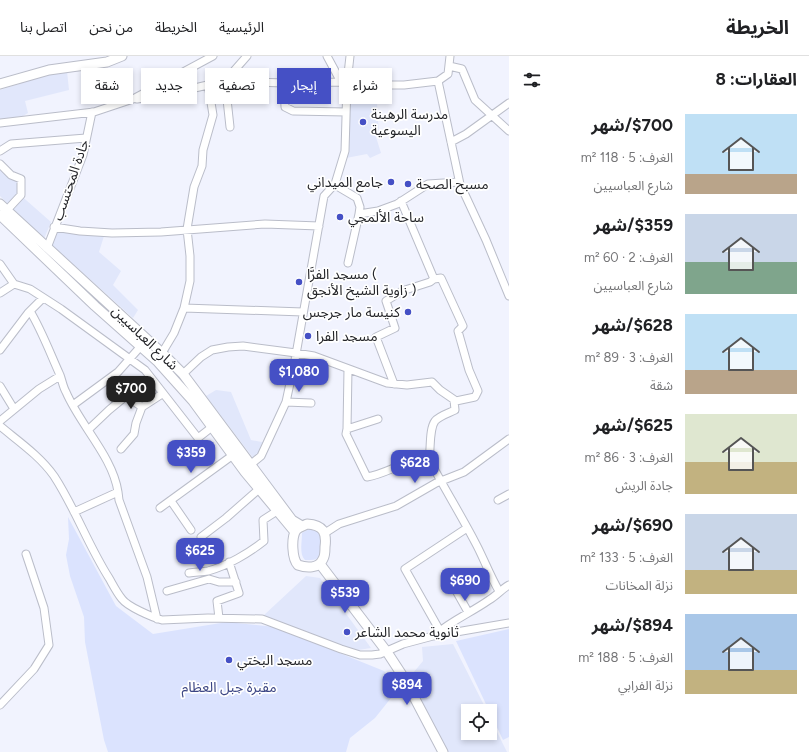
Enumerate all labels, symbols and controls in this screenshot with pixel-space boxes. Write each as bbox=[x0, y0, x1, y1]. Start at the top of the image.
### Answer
text: الخريطة bbox=[726, 16, 789, 39]
text: اتصل بنا bbox=[20, 19, 67, 36]
text: من نحن bbox=[89, 19, 133, 36]
text: الخريطة bbox=[155, 19, 197, 36]
text: الرئيسية bbox=[219, 19, 264, 36]
chip: شقة bbox=[81, 68, 133, 104]
chip: جديد bbox=[141, 68, 197, 104]
chip: تصفية bbox=[205, 68, 269, 104]
chip: إيجار bbox=[277, 68, 331, 104]
chip: شراء bbox=[339, 68, 392, 104]
icon: filters bbox=[521, 69, 543, 91]
text: العقارات: 8 bbox=[715, 69, 797, 89]
place label: مدرسة الرهبنة اليسوعية bbox=[371, 106, 448, 139]
text: $700/شهر bbox=[591, 115, 673, 135]
marker: مدرسة الرهبنة اليسوعية bbox=[358, 117, 368, 127]
icon: home bbox=[717, 130, 765, 178]
street label: جادة المحتسب bbox=[49, 137, 93, 223]
text: الغرف: 5 · 118 m² bbox=[581, 150, 673, 165]
place label: جامع الميداني bbox=[307, 174, 383, 193]
place label: مسبح الصحة bbox=[416, 176, 489, 195]
marker: جامع الميداني bbox=[386, 177, 396, 187]
text: شارع العباسيين bbox=[594, 178, 673, 193]
marker: مسبح الصحة bbox=[403, 179, 413, 189]
place label: ساحة الألمجي bbox=[348, 209, 424, 228]
marker: ساحة الألمجي bbox=[335, 212, 345, 222]
text: $359/شهر bbox=[594, 215, 673, 235]
icon: home bbox=[717, 230, 765, 278]
text: الغرف: 2 · 60 m² bbox=[584, 250, 673, 265]
place label: مسجد الفرَّا ( زاوية الشيخ الأنجق ) bbox=[307, 266, 416, 301]
marker: مسجد الفرَّا ( زاوية الشيخ الأنجق ) bbox=[294, 277, 304, 287]
text: شارع العباسيين bbox=[594, 278, 673, 293]
street label: شارع العباسيين bbox=[107, 302, 182, 375]
place label: كنيسة مار جرجس bbox=[303, 304, 400, 321]
marker: كنيسة مار جرجس bbox=[403, 307, 413, 317]
text: $628/شهر bbox=[593, 315, 673, 335]
place label: مسجد الفرا bbox=[316, 328, 378, 345]
icon: home bbox=[717, 330, 765, 378]
marker: مسجد الفرا bbox=[303, 331, 313, 341]
text: الغرف: 3 · 89 m² bbox=[585, 350, 673, 365]
pin: $1,080 bbox=[266, 359, 332, 393]
text: $1,080 bbox=[279, 364, 319, 379]
pin: $700 bbox=[107, 376, 155, 410]
text: شقة bbox=[650, 378, 673, 393]
text: $700 bbox=[115, 381, 147, 396]
text: $625/شهر bbox=[593, 415, 673, 435]
icon: home bbox=[717, 430, 765, 478]
pin: $359 bbox=[167, 440, 215, 474]
text: $359 bbox=[176, 445, 206, 460]
pin: $628 bbox=[391, 450, 439, 484]
text: الغرف: 3 · 86 m² bbox=[585, 450, 673, 465]
text: $628 bbox=[400, 455, 430, 470]
text: جادة الريش bbox=[615, 478, 673, 493]
text: $690/شهر bbox=[592, 515, 673, 535]
icon: home bbox=[717, 530, 765, 578]
pin: $625 bbox=[176, 538, 224, 572]
text: $625 bbox=[185, 543, 215, 558]
text: الغرف: 5 · 133 m² bbox=[580, 550, 673, 565]
pin: $690 bbox=[441, 568, 489, 602]
text: $690 bbox=[450, 573, 480, 588]
text: نزلة المخانات bbox=[606, 578, 673, 593]
pin: $539 bbox=[321, 580, 369, 614]
text: $539 bbox=[330, 585, 360, 600]
text: $894/شهر bbox=[592, 615, 673, 635]
place label: ثانوية محمد الشاعر bbox=[354, 624, 459, 641]
marker: ثانوية محمد الشاعر bbox=[342, 627, 352, 637]
icon: home bbox=[717, 630, 765, 678]
text: الغرف: 5 · 188 m² bbox=[578, 650, 673, 665]
place label: مسجد البختي bbox=[237, 652, 312, 671]
marker: مسجد البختي bbox=[224, 655, 234, 665]
pin: $894 bbox=[383, 672, 431, 706]
text: $894 bbox=[392, 677, 422, 692]
text: نزلة الفرابي bbox=[618, 678, 673, 693]
park label: مقبرة جبل العظام bbox=[182, 679, 276, 698]
map controls bbox=[461, 704, 497, 740]
button: locate bbox=[461, 704, 497, 740]

